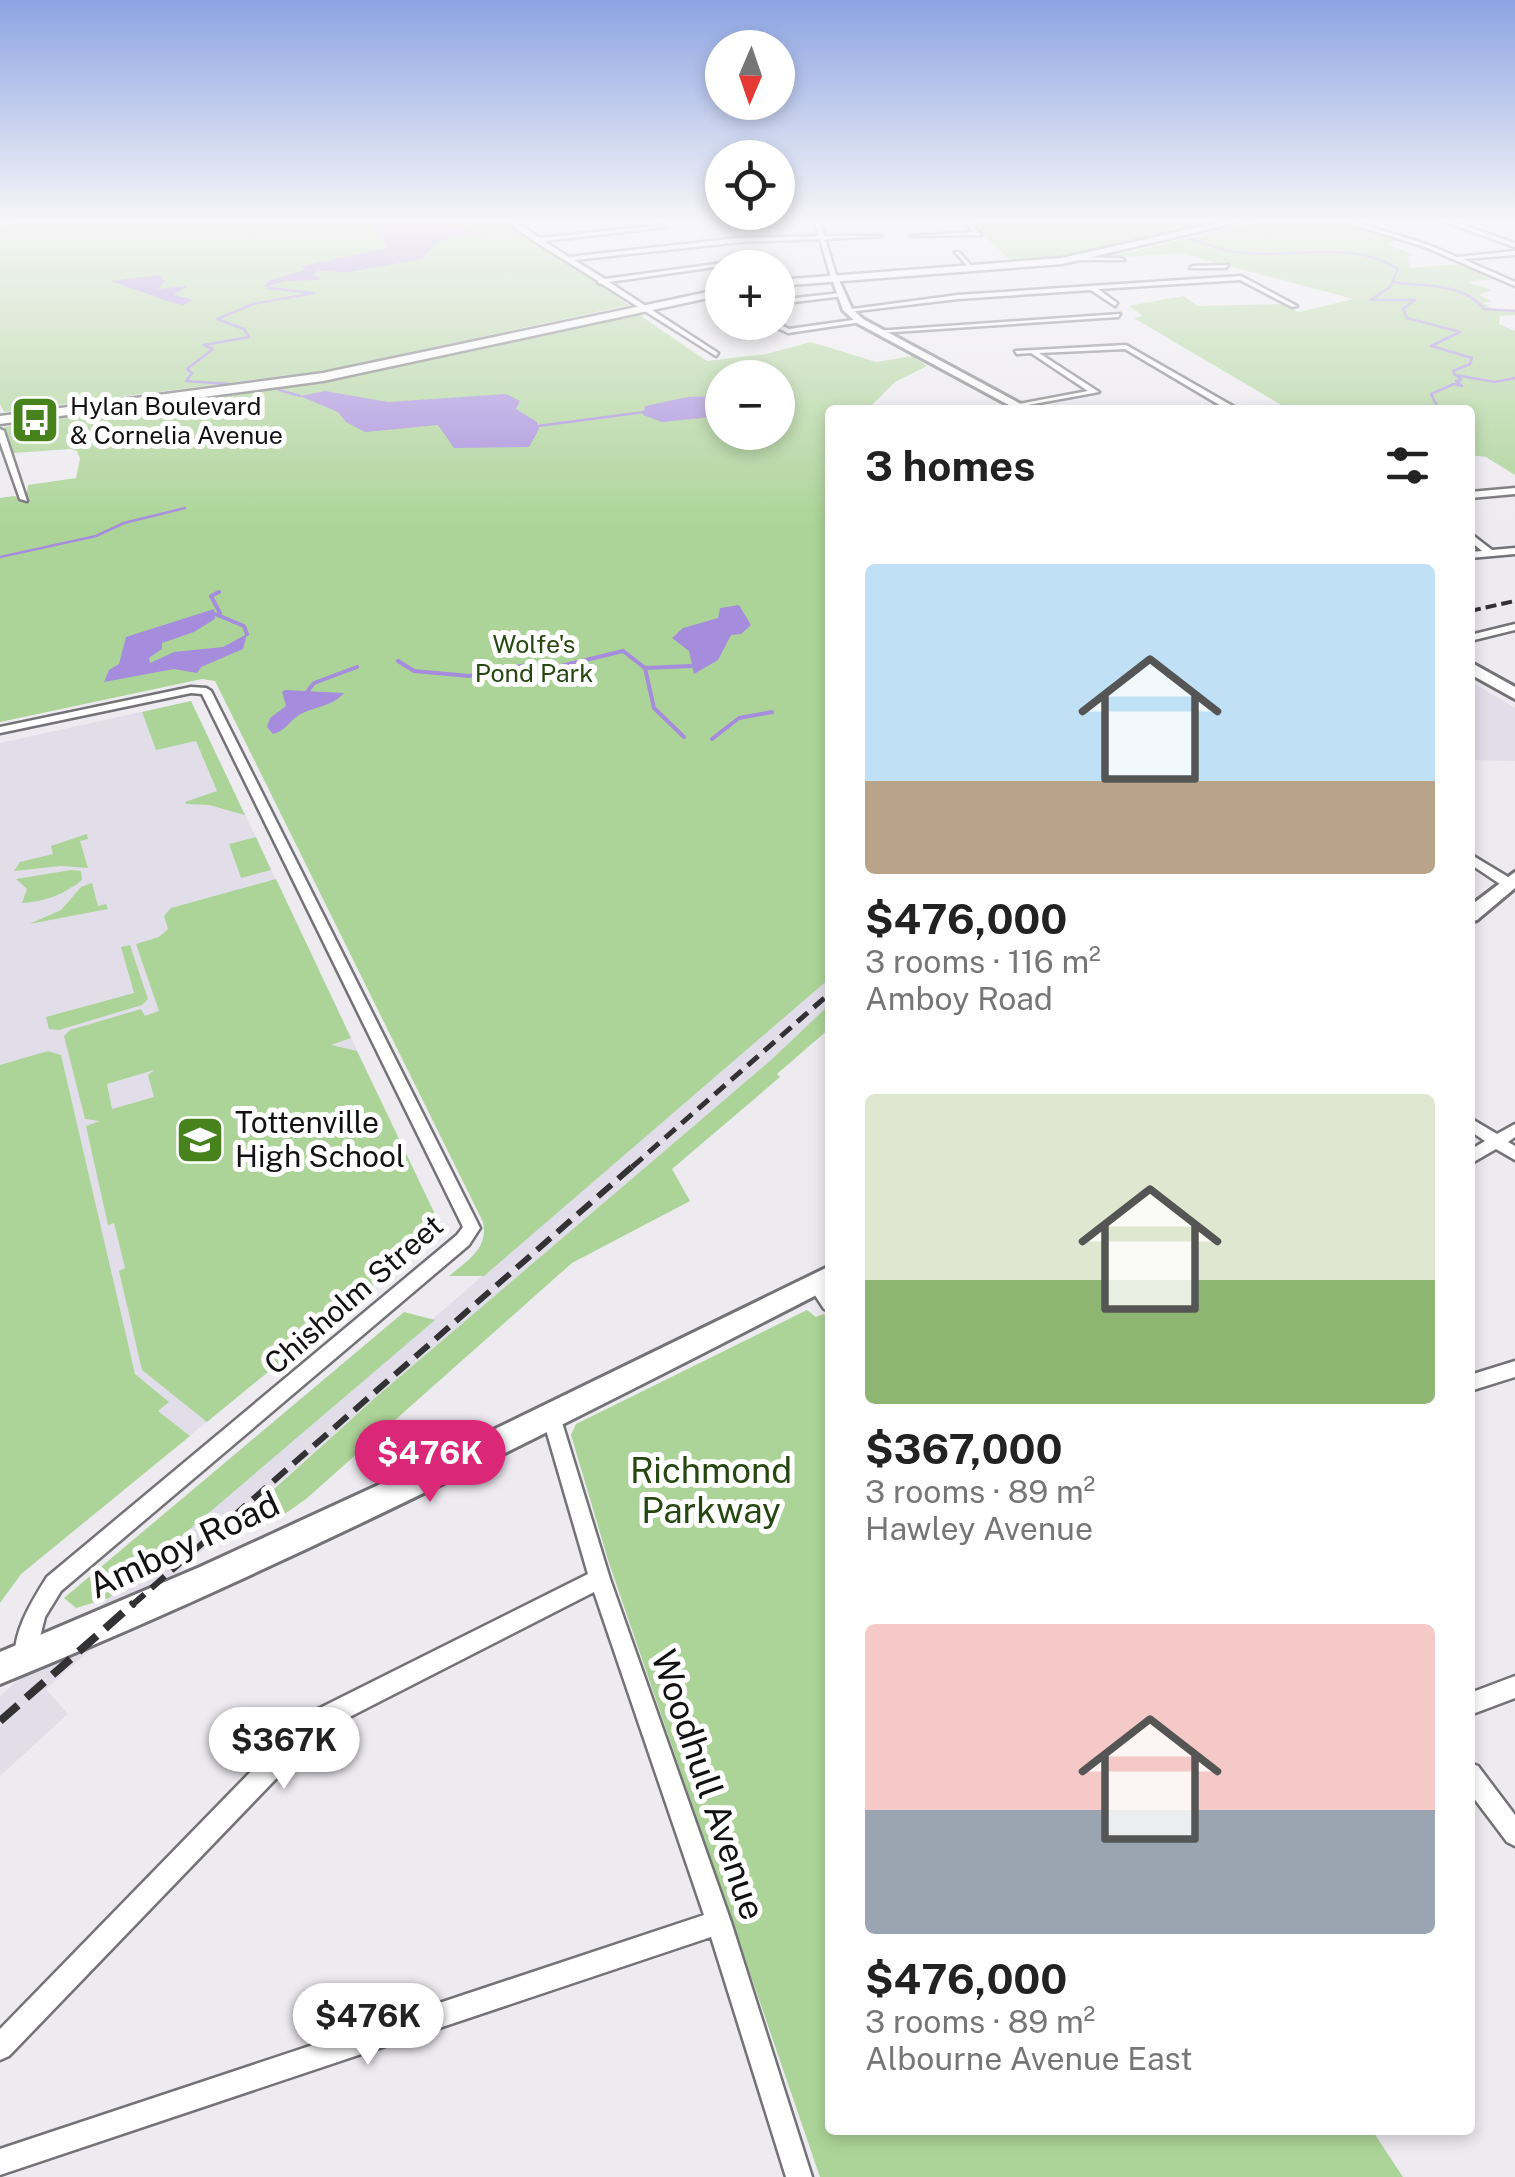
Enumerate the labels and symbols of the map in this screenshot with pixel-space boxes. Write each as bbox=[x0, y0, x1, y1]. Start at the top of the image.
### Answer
north arrow bbox=[705, 30, 795, 120]
place label: Hylan Boulevard & Cornelia Avenue bbox=[70, 391, 283, 450]
bus stop icon: Hylan Boulevard & Cornelia Avenue bbox=[9, 394, 61, 446]
park label: Wolfe's Pond Park bbox=[475, 629, 593, 688]
place label: Tottenville High School bbox=[235, 1104, 405, 1174]
school or university icon: Tottenville High School bbox=[174, 1114, 226, 1166]
street label: Chisholm Street bbox=[257, 1207, 450, 1382]
pin: $476K bbox=[360, 1420, 500, 1505]
park label: Richmond Parkway bbox=[630, 1450, 792, 1531]
street label: Amboy Road bbox=[82, 1483, 286, 1607]
street label: Woodhull Avenue bbox=[643, 1645, 774, 1925]
pin: $367K bbox=[214, 1707, 354, 1792]
pin: $476K bbox=[298, 1983, 438, 2068]

